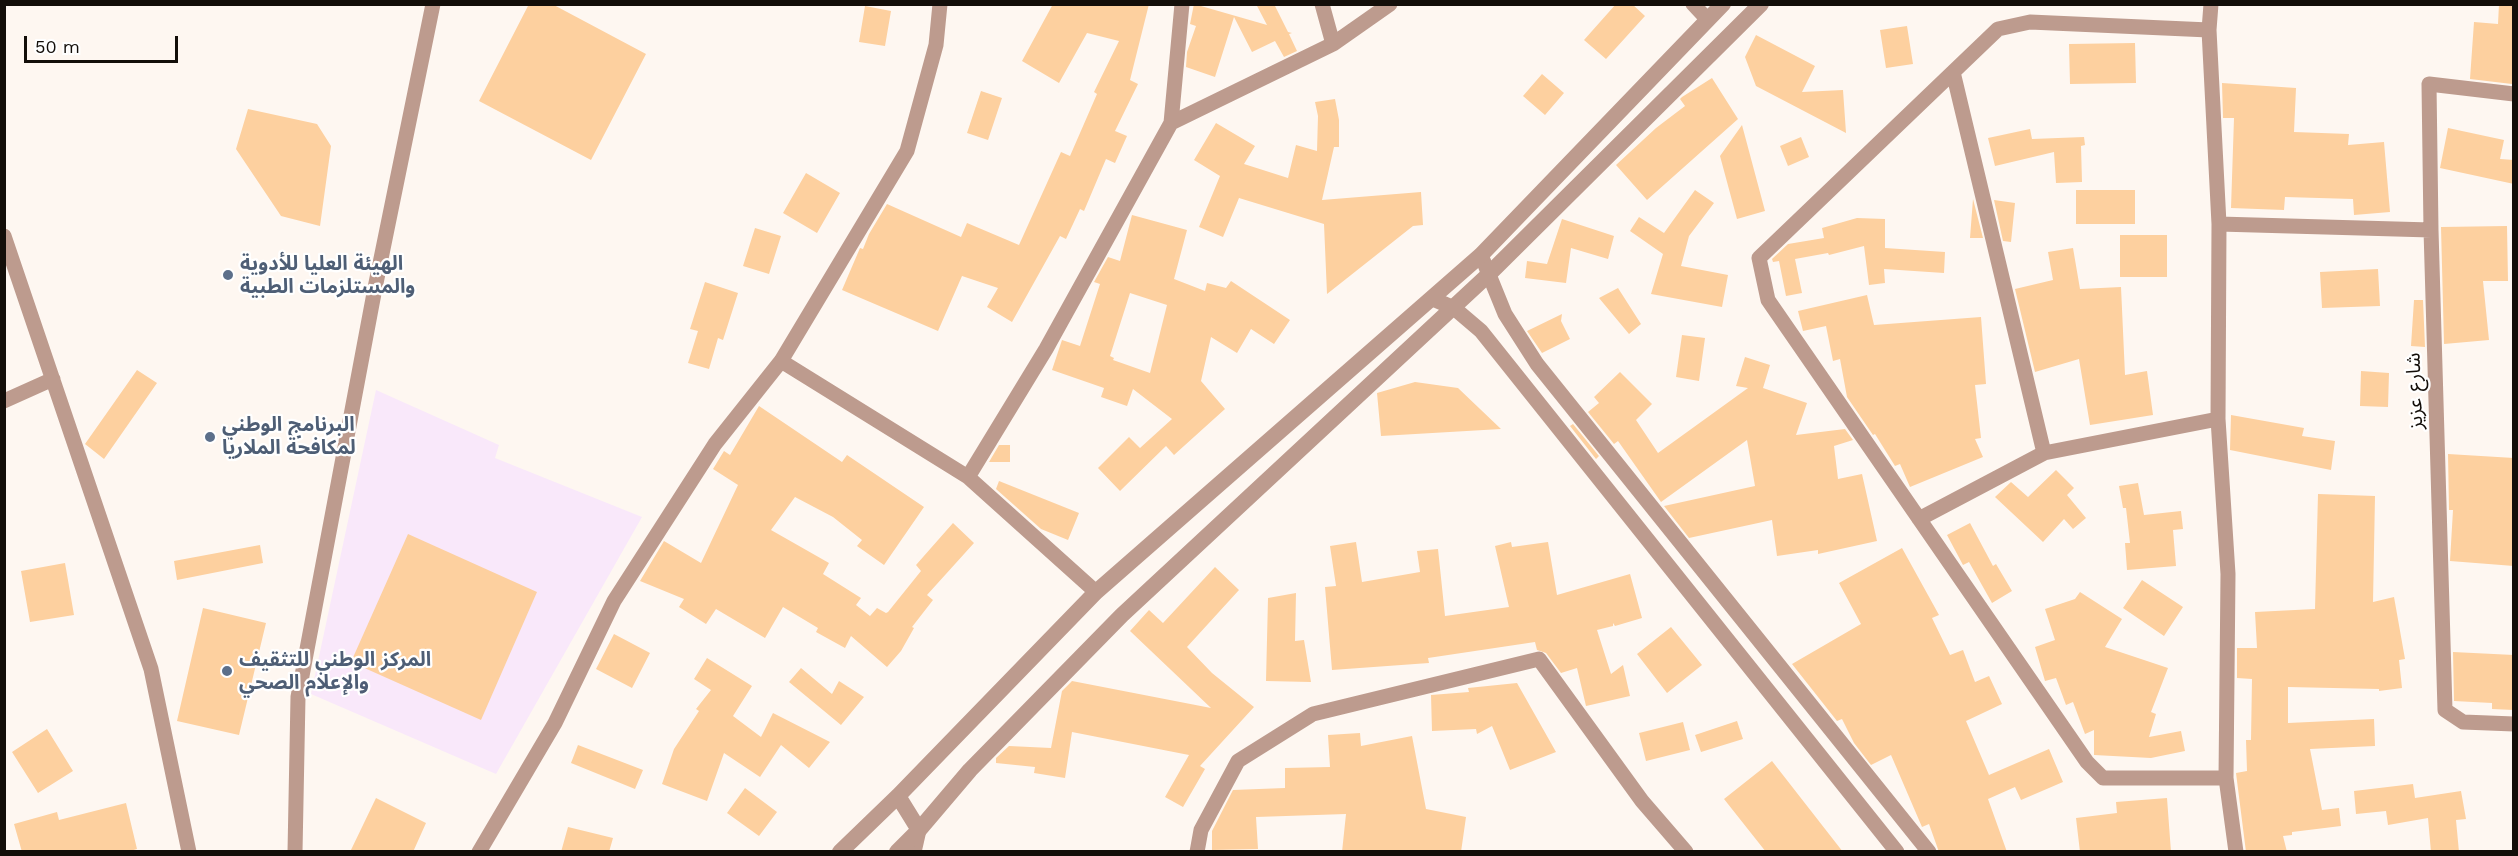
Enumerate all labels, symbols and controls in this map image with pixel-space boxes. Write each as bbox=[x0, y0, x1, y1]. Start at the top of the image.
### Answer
scale bar bbox=[27, 24, 182, 62]
text: 50 m bbox=[35, 36, 80, 57]
place label: الهيئة العليا للأدوية والمستلزمات الطبية bbox=[240, 252, 415, 299]
marker: الهيئة العليا للأدوية والمستلزمات الطبية bbox=[221, 268, 235, 282]
street label: شارع عزيز bbox=[2402, 352, 2428, 430]
place label: البرنامج الوطني لمكافحة الملاريا bbox=[222, 413, 356, 460]
marker: البرنامج الوطني لمكافحة الملاريا bbox=[203, 430, 217, 444]
place label: المركز الوطني للتثقيف والإعلام الصحي bbox=[239, 648, 431, 695]
marker: المركز الوطني للتثقيف والإعلام الصحي bbox=[220, 664, 234, 678]

